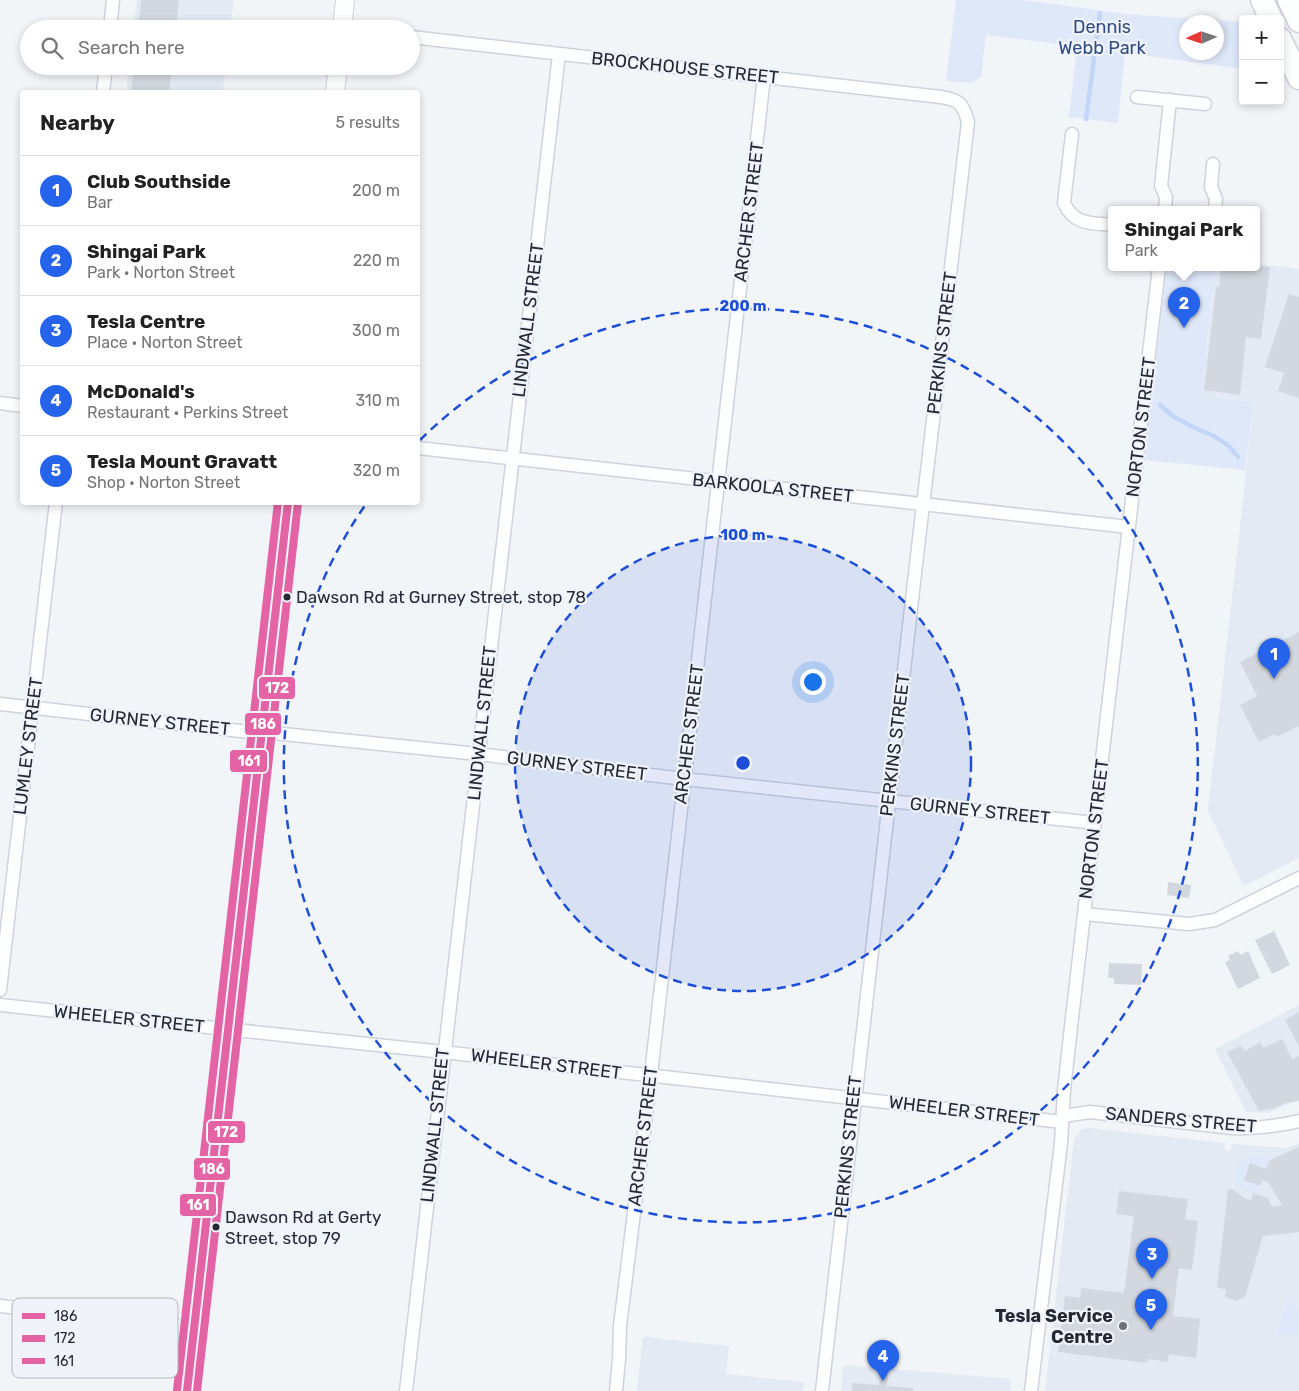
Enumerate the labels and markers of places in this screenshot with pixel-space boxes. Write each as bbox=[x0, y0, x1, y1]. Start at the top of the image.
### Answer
pin: 2 bbox=[1168, 287, 1200, 328]
place label: Dawson Rd at Gurney Street, stop 78 bbox=[296, 587, 586, 607]
marker: Dawson Rd at Gurney Street, stop 78 bbox=[282, 592, 292, 602]
pin: 1 bbox=[1258, 638, 1290, 679]
centre of rings bbox=[734, 754, 752, 772]
place label: Dawson Rd at Gerty Street, stop 79 bbox=[225, 1207, 381, 1248]
marker: Dawson Rd at Gerty Street, stop 79 bbox=[211, 1222, 221, 1232]
pin: 3 bbox=[1136, 1238, 1168, 1279]
pin: 5 bbox=[1135, 1289, 1167, 1330]
place label: Tesla Service Centre bbox=[995, 1305, 1113, 1348]
marker: Tesla Service Centre bbox=[1117, 1320, 1129, 1332]
pin: 4 bbox=[867, 1340, 899, 1381]

